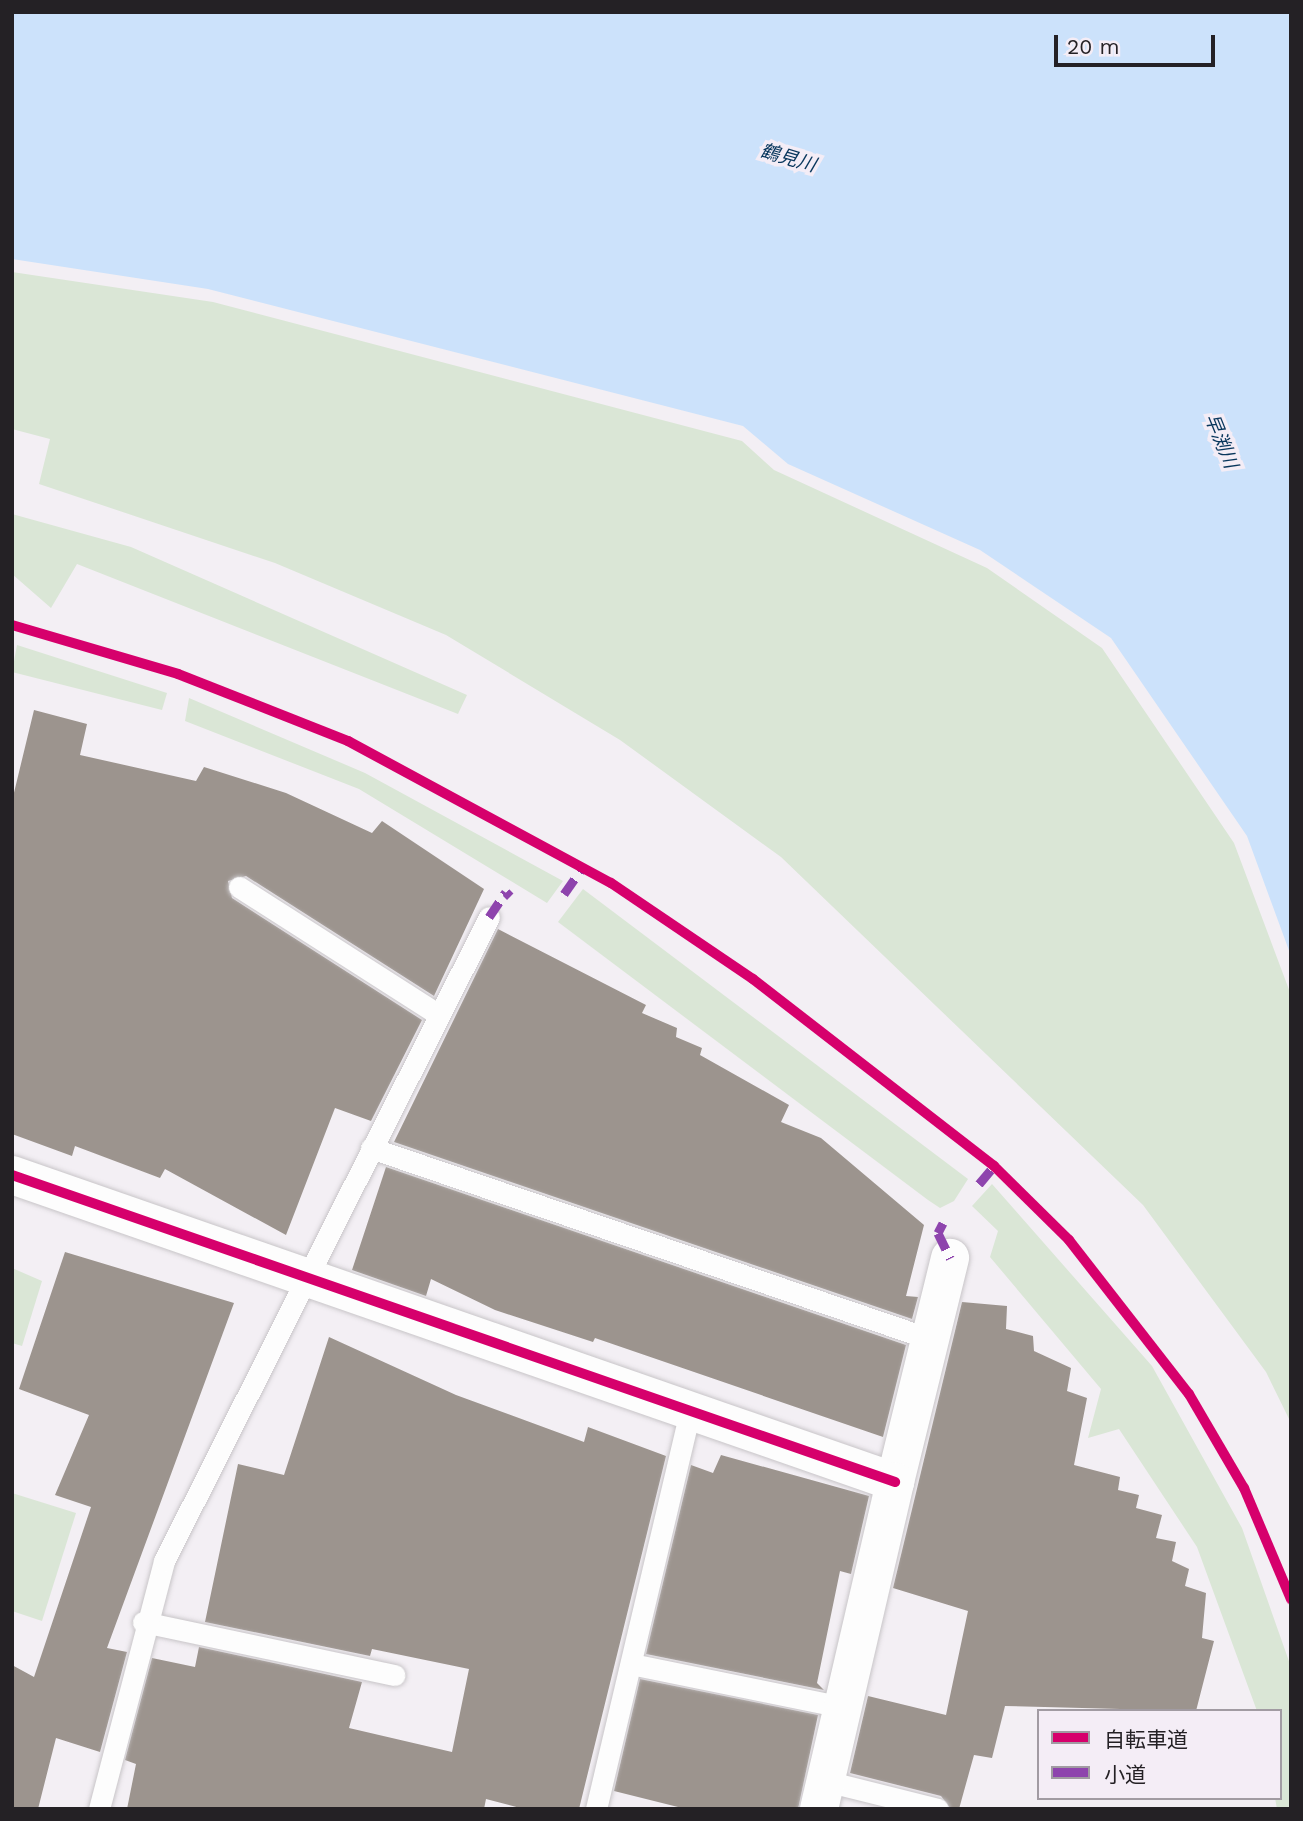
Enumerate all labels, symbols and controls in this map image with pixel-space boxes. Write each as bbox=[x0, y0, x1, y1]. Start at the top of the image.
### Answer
scale bar bbox=[1058, 21, 1219, 65]
text: 20 m bbox=[1067, 34, 1119, 59]
water label: 鶴見川 bbox=[757, 139, 819, 177]
water label: 早渕川 bbox=[1200, 410, 1242, 472]
legend bbox=[1037, 1709, 1282, 1800]
text: 自転車道 bbox=[1104, 1727, 1188, 1752]
text: 小道 bbox=[1104, 1762, 1146, 1787]

